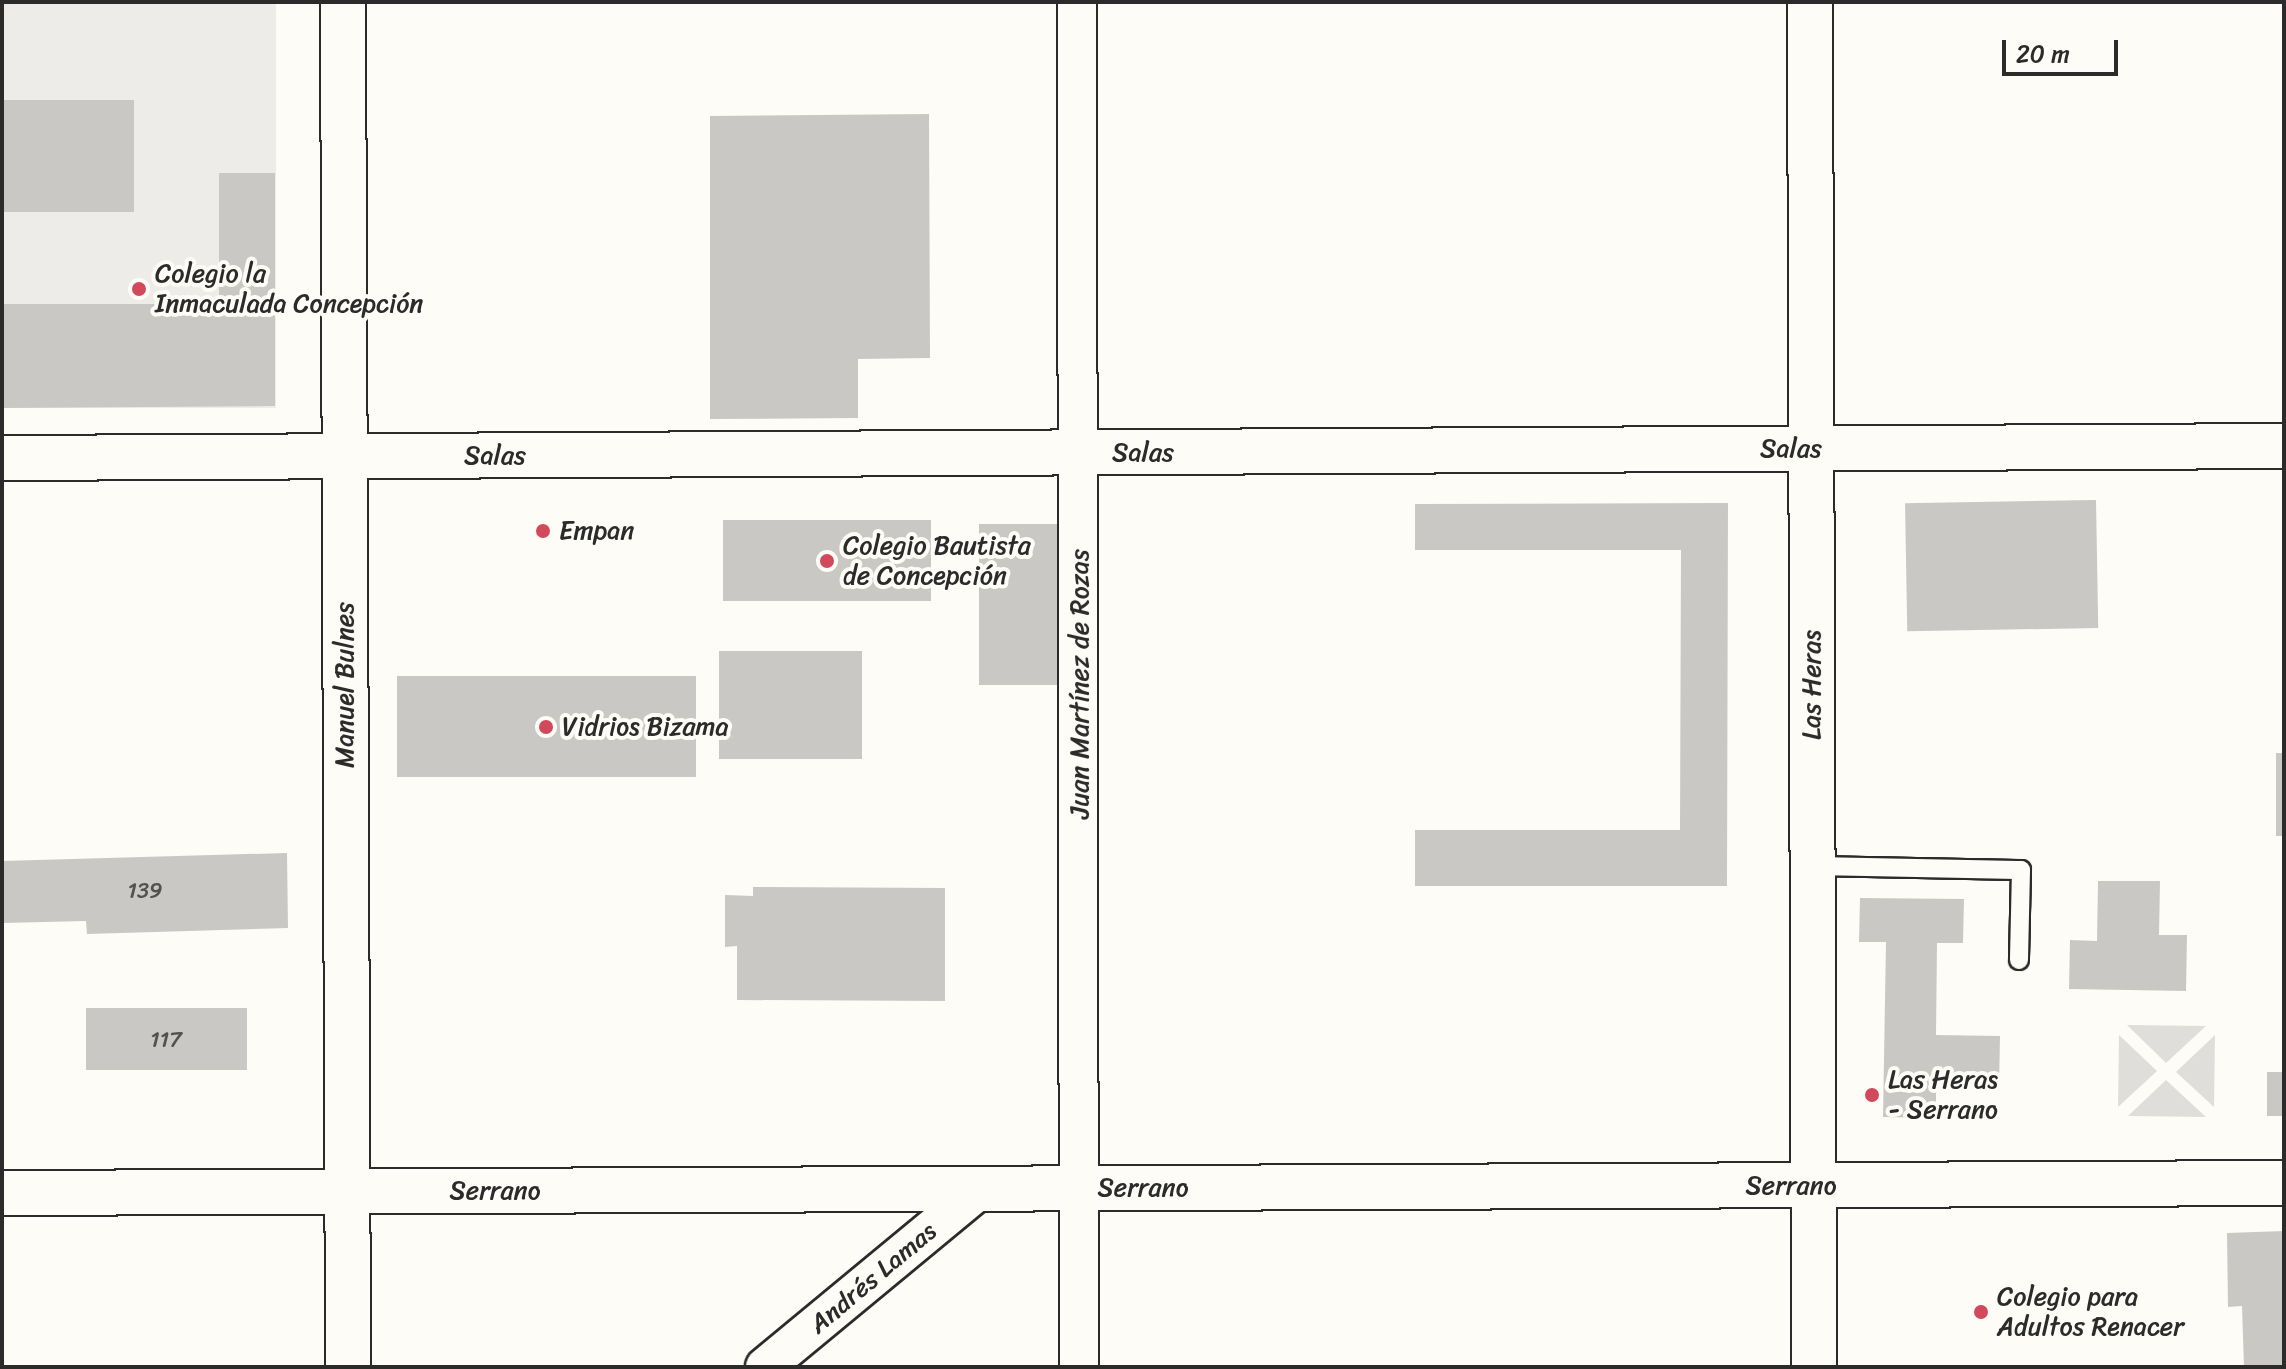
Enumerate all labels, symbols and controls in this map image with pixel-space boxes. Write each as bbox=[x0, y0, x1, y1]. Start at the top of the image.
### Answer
scale bar bbox=[2006, 24, 2122, 74]
text: 20 m bbox=[2016, 33, 2070, 75]
place label: Colegio la Inmaculada Concepción bbox=[155, 258, 424, 320]
marker: Colegio la Inmaculada Concepción bbox=[130, 280, 148, 298]
street label: Salas bbox=[1760, 433, 1822, 465]
street label: Salas bbox=[1112, 437, 1174, 469]
street label: Salas bbox=[464, 440, 526, 472]
place label: Empan bbox=[559, 515, 634, 547]
marker: Empan bbox=[534, 522, 552, 540]
place label: Colegio Bautista de Concepción bbox=[843, 530, 1031, 592]
street label: Juan Martínez de Rozas bbox=[1064, 549, 1096, 819]
marker: Colegio Bautista de Concepción bbox=[818, 552, 836, 570]
street label: Manuel Bulnes bbox=[329, 603, 361, 767]
street label: Las Heras bbox=[1796, 629, 1828, 741]
place label: Vidrios Bizama bbox=[562, 711, 728, 743]
marker: Vidrios Bizama bbox=[537, 718, 555, 736]
house number: 139 bbox=[127, 878, 163, 904]
house number: 117 bbox=[150, 1027, 182, 1053]
place label: Las Heras - Serrano bbox=[1888, 1064, 1999, 1126]
marker: Las Heras - Serrano bbox=[1863, 1086, 1881, 1104]
street label: Serrano bbox=[1745, 1170, 1837, 1202]
street label: Serrano bbox=[1097, 1172, 1189, 1204]
street label: Serrano bbox=[449, 1175, 541, 1207]
street label: Andrés Lamas bbox=[803, 1215, 943, 1341]
place label: Colegio para Adultos Renacer bbox=[1997, 1281, 2184, 1342]
marker: Colegio para Adultos Renacer bbox=[1972, 1303, 1990, 1321]

